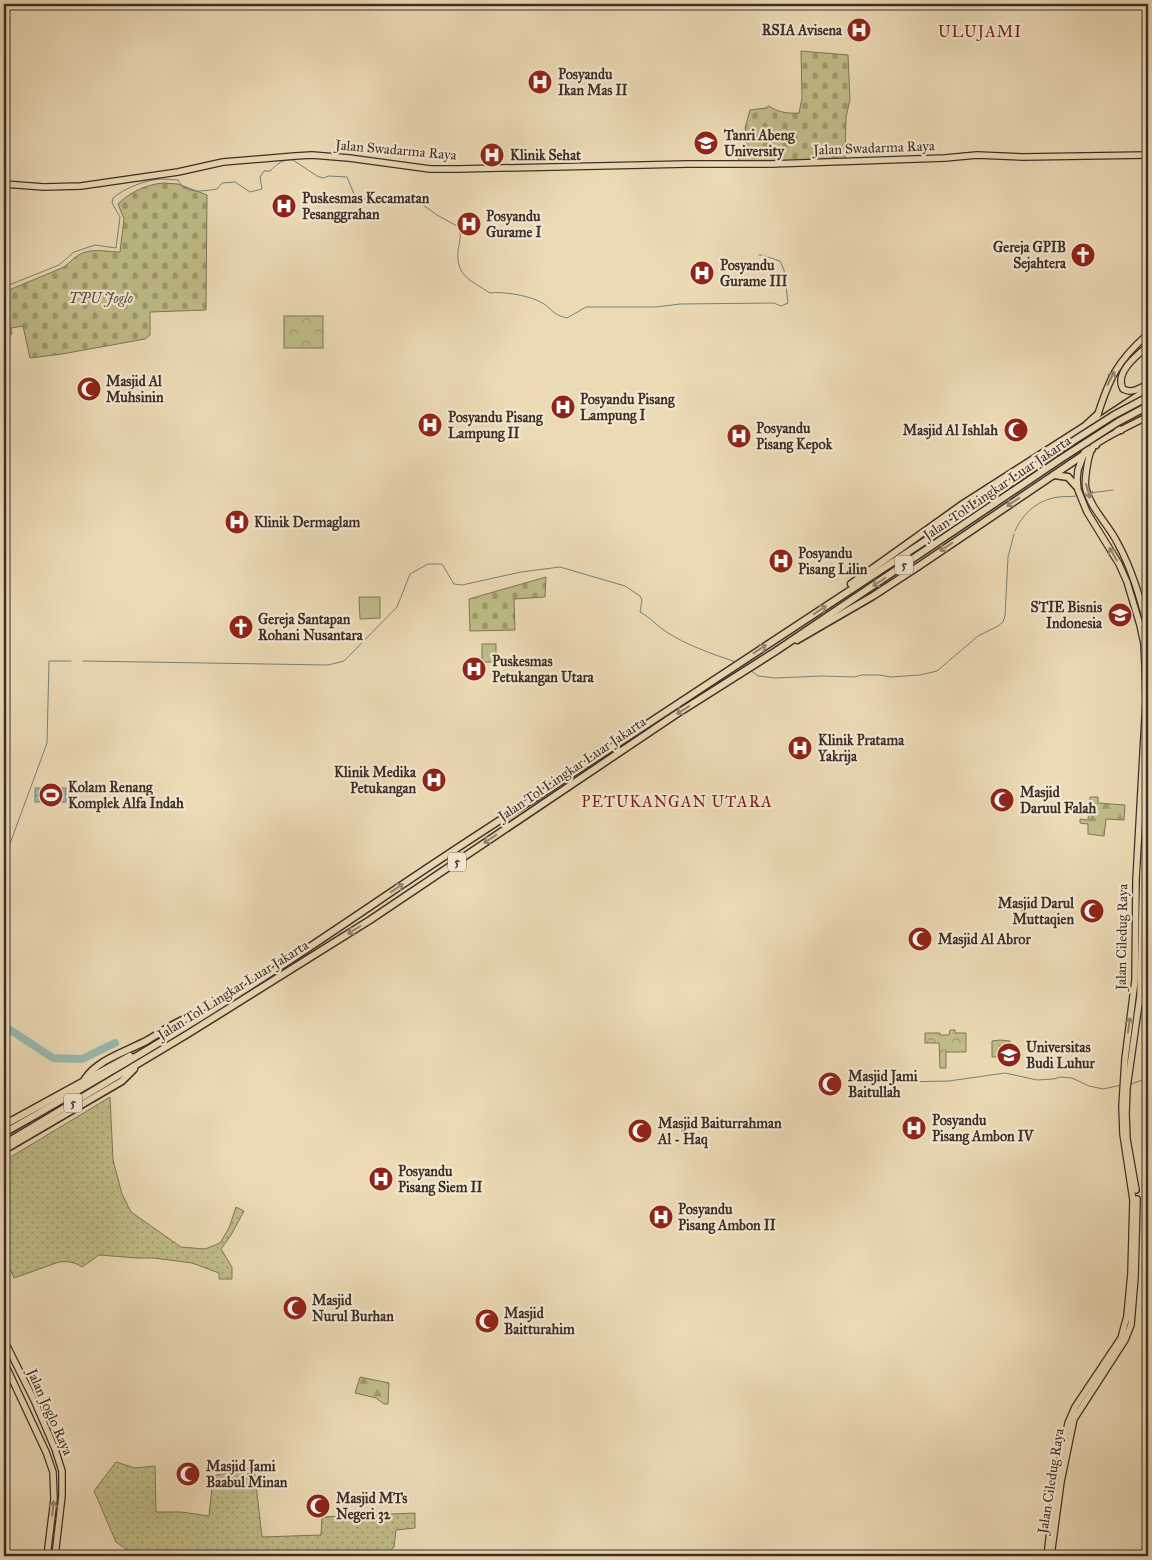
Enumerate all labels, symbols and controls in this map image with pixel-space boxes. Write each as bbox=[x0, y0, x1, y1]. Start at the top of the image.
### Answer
hospital icon: RSIA Avisena bbox=[846, 17, 872, 43]
place label: RSIA Avisena bbox=[762, 22, 843, 39]
district label: ULUJAMI bbox=[938, 22, 1022, 42]
place label: Posyandu Ikan Mas II bbox=[558, 66, 627, 99]
hospital icon: Posyandu Ikan Mas II bbox=[527, 69, 553, 95]
place label: Tanri Abeng University bbox=[723, 127, 795, 161]
school or university icon: Tanri Abeng University bbox=[693, 130, 719, 156]
street label: Jalan Swadarma Raya bbox=[333, 136, 457, 165]
street label: Jalan Swadarma Raya bbox=[811, 137, 935, 160]
hospital icon: Klinik Sehat bbox=[479, 142, 505, 168]
place label: Klinik Sehat bbox=[510, 147, 581, 164]
place label: Puskesmas Kecamatan Pesanggrahan bbox=[302, 190, 430, 224]
hospital icon: Puskesmas Kecamatan Pesanggrahan bbox=[271, 193, 297, 219]
place label: Posyandu Gurame I bbox=[486, 208, 541, 241]
hospital icon: Posyandu Gurame I bbox=[456, 211, 482, 237]
place label: Gereja GPIB Sejahtera bbox=[993, 239, 1067, 273]
church icon: Gereja GPIB Sejahtera bbox=[1070, 242, 1096, 268]
place label: Posyandu Gurame III bbox=[720, 257, 787, 290]
hospital icon: Posyandu Gurame III bbox=[689, 260, 715, 286]
park label: TPU Joglo bbox=[69, 290, 133, 307]
one-way arrow bbox=[1107, 371, 1116, 386]
place label: Masjid Al Muhsinin bbox=[106, 373, 164, 406]
mosque icon: Masjid Al Muhsinin bbox=[76, 376, 102, 402]
place label: Posyandu Pisang Lampung I bbox=[580, 391, 675, 425]
hospital icon: Posyandu Pisang Lampung I bbox=[550, 394, 576, 420]
place label: Posyandu Pisang Lampung II bbox=[448, 409, 543, 443]
hospital icon: Posyandu Pisang Lampung II bbox=[417, 412, 443, 438]
mosque icon: Masjid Al Ishlah bbox=[1003, 417, 1029, 443]
place label: Posyandu Pisang Kepok bbox=[756, 420, 833, 454]
place label: Masjid Al Ishlah bbox=[903, 422, 998, 440]
hospital icon: Posyandu Pisang Kepok bbox=[726, 423, 752, 449]
street label: Jalan Tol Lingkar Luar Jakarta bbox=[918, 432, 1075, 546]
one-way arrow bbox=[1083, 482, 1093, 498]
one-way arrow bbox=[1007, 497, 1021, 507]
hospital icon: Klinik Dermaglam bbox=[224, 509, 250, 535]
place label: Klinik Dermaglam bbox=[254, 514, 361, 532]
one-way arrow bbox=[940, 543, 954, 553]
place label: Posyandu Pisang Lilin bbox=[798, 545, 868, 579]
one-way arrow bbox=[1108, 547, 1117, 562]
hospital icon: Posyandu Pisang Lilin bbox=[768, 548, 794, 574]
road number: 5 bbox=[895, 556, 913, 574]
one-way arrow bbox=[873, 577, 887, 587]
place label: STIE Bisnis Indonesia bbox=[1031, 599, 1103, 632]
school or university icon: STIE Bisnis Indonesia bbox=[1107, 602, 1133, 628]
one-way arrow bbox=[813, 605, 827, 615]
place label: Gereja Santapan Rohani Nusantara bbox=[258, 611, 364, 644]
church icon: Gereja Santapan Rohani Nusantara bbox=[228, 614, 254, 640]
one-way arrow bbox=[753, 644, 767, 654]
place label: Puskesmas Petukangan Utara bbox=[492, 653, 595, 687]
hospital icon: Puskesmas Petukangan Utara bbox=[461, 656, 487, 682]
one-way arrow bbox=[676, 705, 690, 715]
street label: Jalan Tol Lingkar Luar Jakarta bbox=[493, 713, 650, 827]
place label: Klinik Pratama Yakrija bbox=[817, 732, 905, 766]
hospital icon: Klinik Pratama Yakrija bbox=[787, 735, 813, 761]
place label: Klinik Medika Petukangan bbox=[334, 764, 417, 798]
hospital icon: Klinik Medika Petukangan bbox=[421, 767, 447, 793]
place label: Kolam Renang Komplek Alfa Indah bbox=[68, 779, 184, 813]
sports icon: Kolam Renang Komplek Alfa Indah bbox=[38, 782, 64, 808]
place label: Masjid Daruul Falah bbox=[1020, 784, 1096, 817]
mosque icon: Masjid Daruul Falah bbox=[989, 787, 1015, 813]
district label: PETUKANGAN UTARA bbox=[581, 792, 773, 811]
one-way arrow bbox=[483, 834, 497, 844]
road number: 5 bbox=[448, 852, 466, 872]
one-way arrow bbox=[389, 883, 403, 893]
street label: Jalan Ciledug Raya bbox=[1113, 884, 1132, 992]
place label: Masjid Darul Muttaqien bbox=[998, 895, 1075, 929]
mosque icon: Masjid Darul Muttaqien bbox=[1079, 898, 1105, 924]
one-way arrow bbox=[348, 925, 362, 935]
mosque icon: Masjid Al Abror bbox=[907, 926, 933, 952]
place label: Masjid Al Abror bbox=[938, 931, 1031, 949]
street label: Jalan Tol Lingkar Luar Jakarta bbox=[153, 936, 312, 1045]
one-way arrow bbox=[1125, 1017, 1135, 1033]
place label: Universitas Budi Luhur bbox=[1026, 1039, 1096, 1072]
school or university icon: Universitas Budi Luhur bbox=[996, 1042, 1022, 1068]
place label: Masjid Jami Baitullah bbox=[848, 1068, 918, 1101]
mosque icon: Masjid Jami Baitullah bbox=[817, 1071, 843, 1097]
road number: 5 bbox=[64, 1094, 82, 1112]
place label: Posyandu Pisang Ambon IV bbox=[932, 1112, 1035, 1146]
place label: Masjid Baiturrahman Al - Haq bbox=[657, 1115, 782, 1149]
hospital icon: Posyandu Pisang Ambon IV bbox=[901, 1115, 927, 1141]
mosque icon: Masjid Baiturrahman Al - Haq bbox=[627, 1118, 653, 1144]
place label: Posyandu Pisang Siem II bbox=[398, 1163, 482, 1197]
hospital icon: Posyandu Pisang Siem II bbox=[368, 1166, 394, 1192]
place label: Posyandu Pisang Ambon II bbox=[678, 1201, 776, 1235]
hospital icon: Posyandu Pisang Ambon II bbox=[648, 1204, 674, 1230]
place label: Masjid Nurul Burhan bbox=[312, 1292, 394, 1325]
mosque icon: Masjid Nurul Burhan bbox=[282, 1295, 308, 1321]
place label: Masjid Baitturahim bbox=[504, 1305, 575, 1338]
mosque icon: Masjid Baitturahim bbox=[474, 1308, 500, 1334]
street label: Jalan Joglo Raya bbox=[22, 1364, 77, 1458]
street label: Jalan Ciledug Raya bbox=[1034, 1427, 1069, 1537]
place label: Masjid Jami Baabul Minan bbox=[206, 1458, 288, 1491]
mosque icon: Masjid Jami Baabul Minan bbox=[175, 1461, 201, 1487]
place label: Masjid MTs Negeri 32 bbox=[336, 1490, 407, 1524]
mosque icon: Masjid MTs Negeri 32 bbox=[305, 1493, 331, 1519]
one-way arrow bbox=[48, 1500, 58, 1516]

